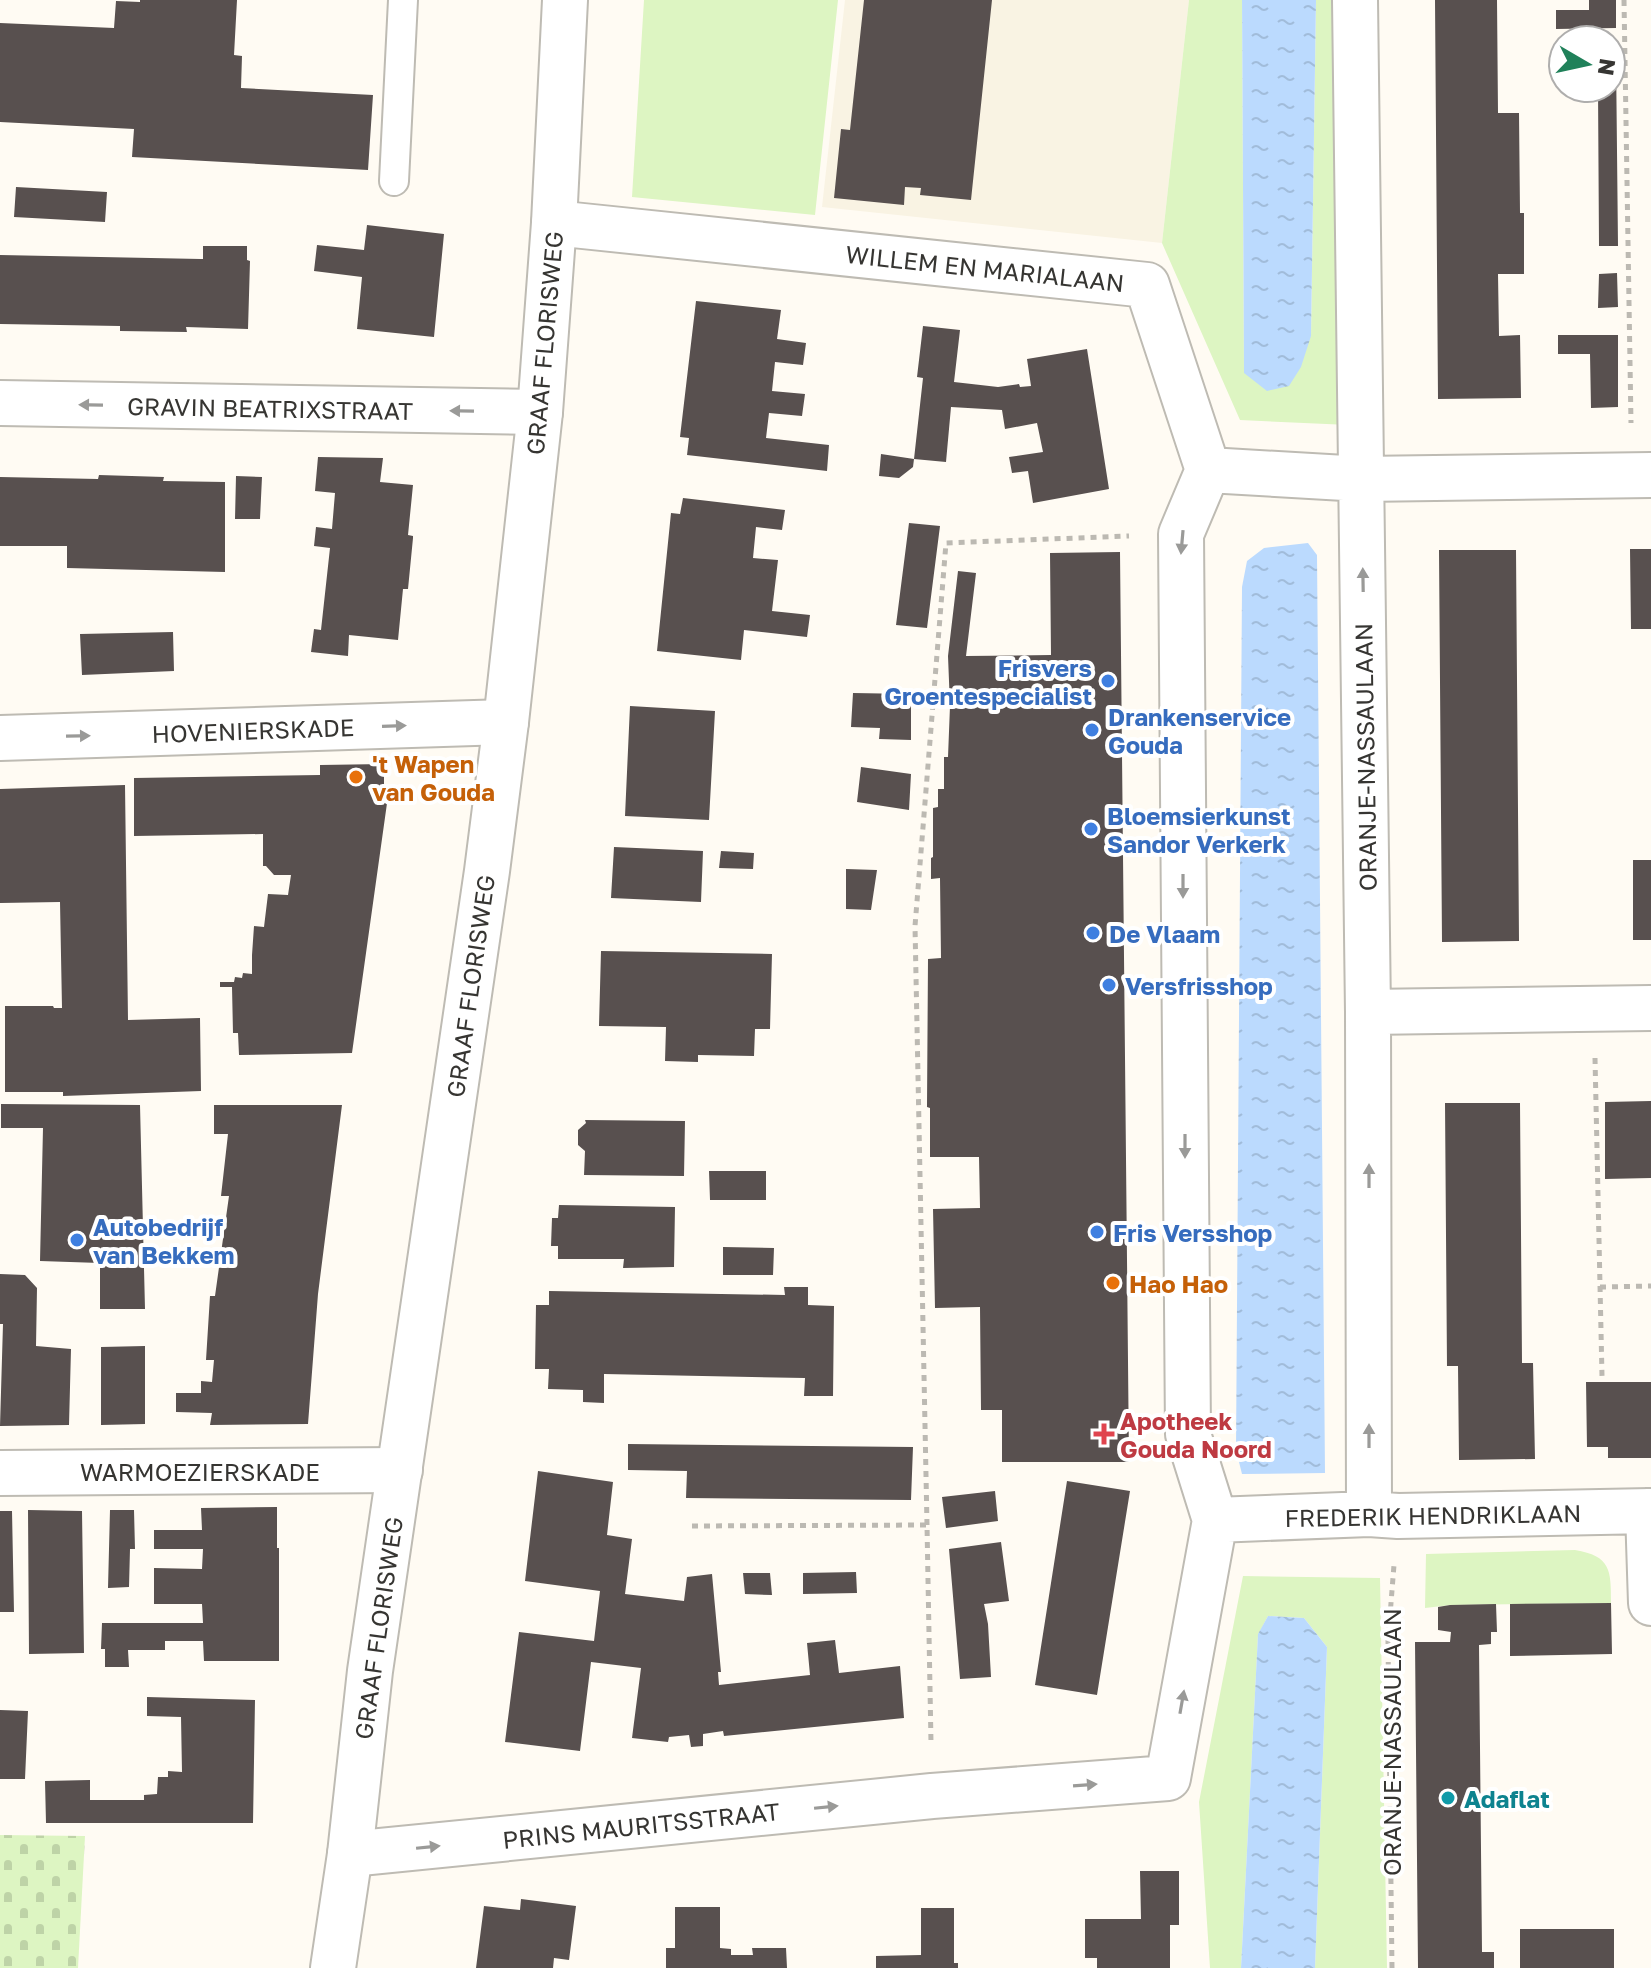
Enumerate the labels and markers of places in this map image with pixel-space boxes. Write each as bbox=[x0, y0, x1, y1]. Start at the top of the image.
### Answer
place label: Frisvers Groentespecialist bbox=[884, 653, 1092, 710]
marker: Frisvers Groentespecialist bbox=[1099, 672, 1117, 690]
place label: Drankenservice Gouda bbox=[1108, 702, 1291, 759]
marker: Drankenservice Gouda bbox=[1083, 721, 1101, 739]
place label: 't Wapen van Gouda bbox=[372, 749, 495, 806]
marker: 't Wapen van Gouda bbox=[347, 768, 365, 786]
place label: Bloemsierkunst Sandor Verkerk bbox=[1107, 801, 1291, 858]
marker: Bloemsierkunst Sandor Verkerk bbox=[1082, 820, 1100, 838]
place label: De Vlaam bbox=[1109, 919, 1220, 948]
marker: De Vlaam bbox=[1084, 924, 1102, 942]
place label: Versfrisshop bbox=[1125, 971, 1273, 1000]
marker: Versfrisshop bbox=[1100, 976, 1118, 994]
place label: Autobedrijf van Bekkem bbox=[93, 1212, 235, 1269]
place label: Fris Versshop bbox=[1113, 1218, 1273, 1247]
marker: Fris Versshop bbox=[1088, 1223, 1106, 1241]
marker: Autobedrijf van Bekkem bbox=[68, 1231, 86, 1249]
place label: Hao Hao bbox=[1129, 1269, 1228, 1298]
marker: Hao Hao bbox=[1104, 1274, 1122, 1292]
place label: Apotheek Gouda Noord bbox=[1120, 1406, 1272, 1463]
marker: Apotheek Gouda Noord bbox=[1095, 1425, 1113, 1443]
place label: Adaflat bbox=[1464, 1784, 1550, 1813]
marker: Adaflat bbox=[1439, 1789, 1457, 1807]

